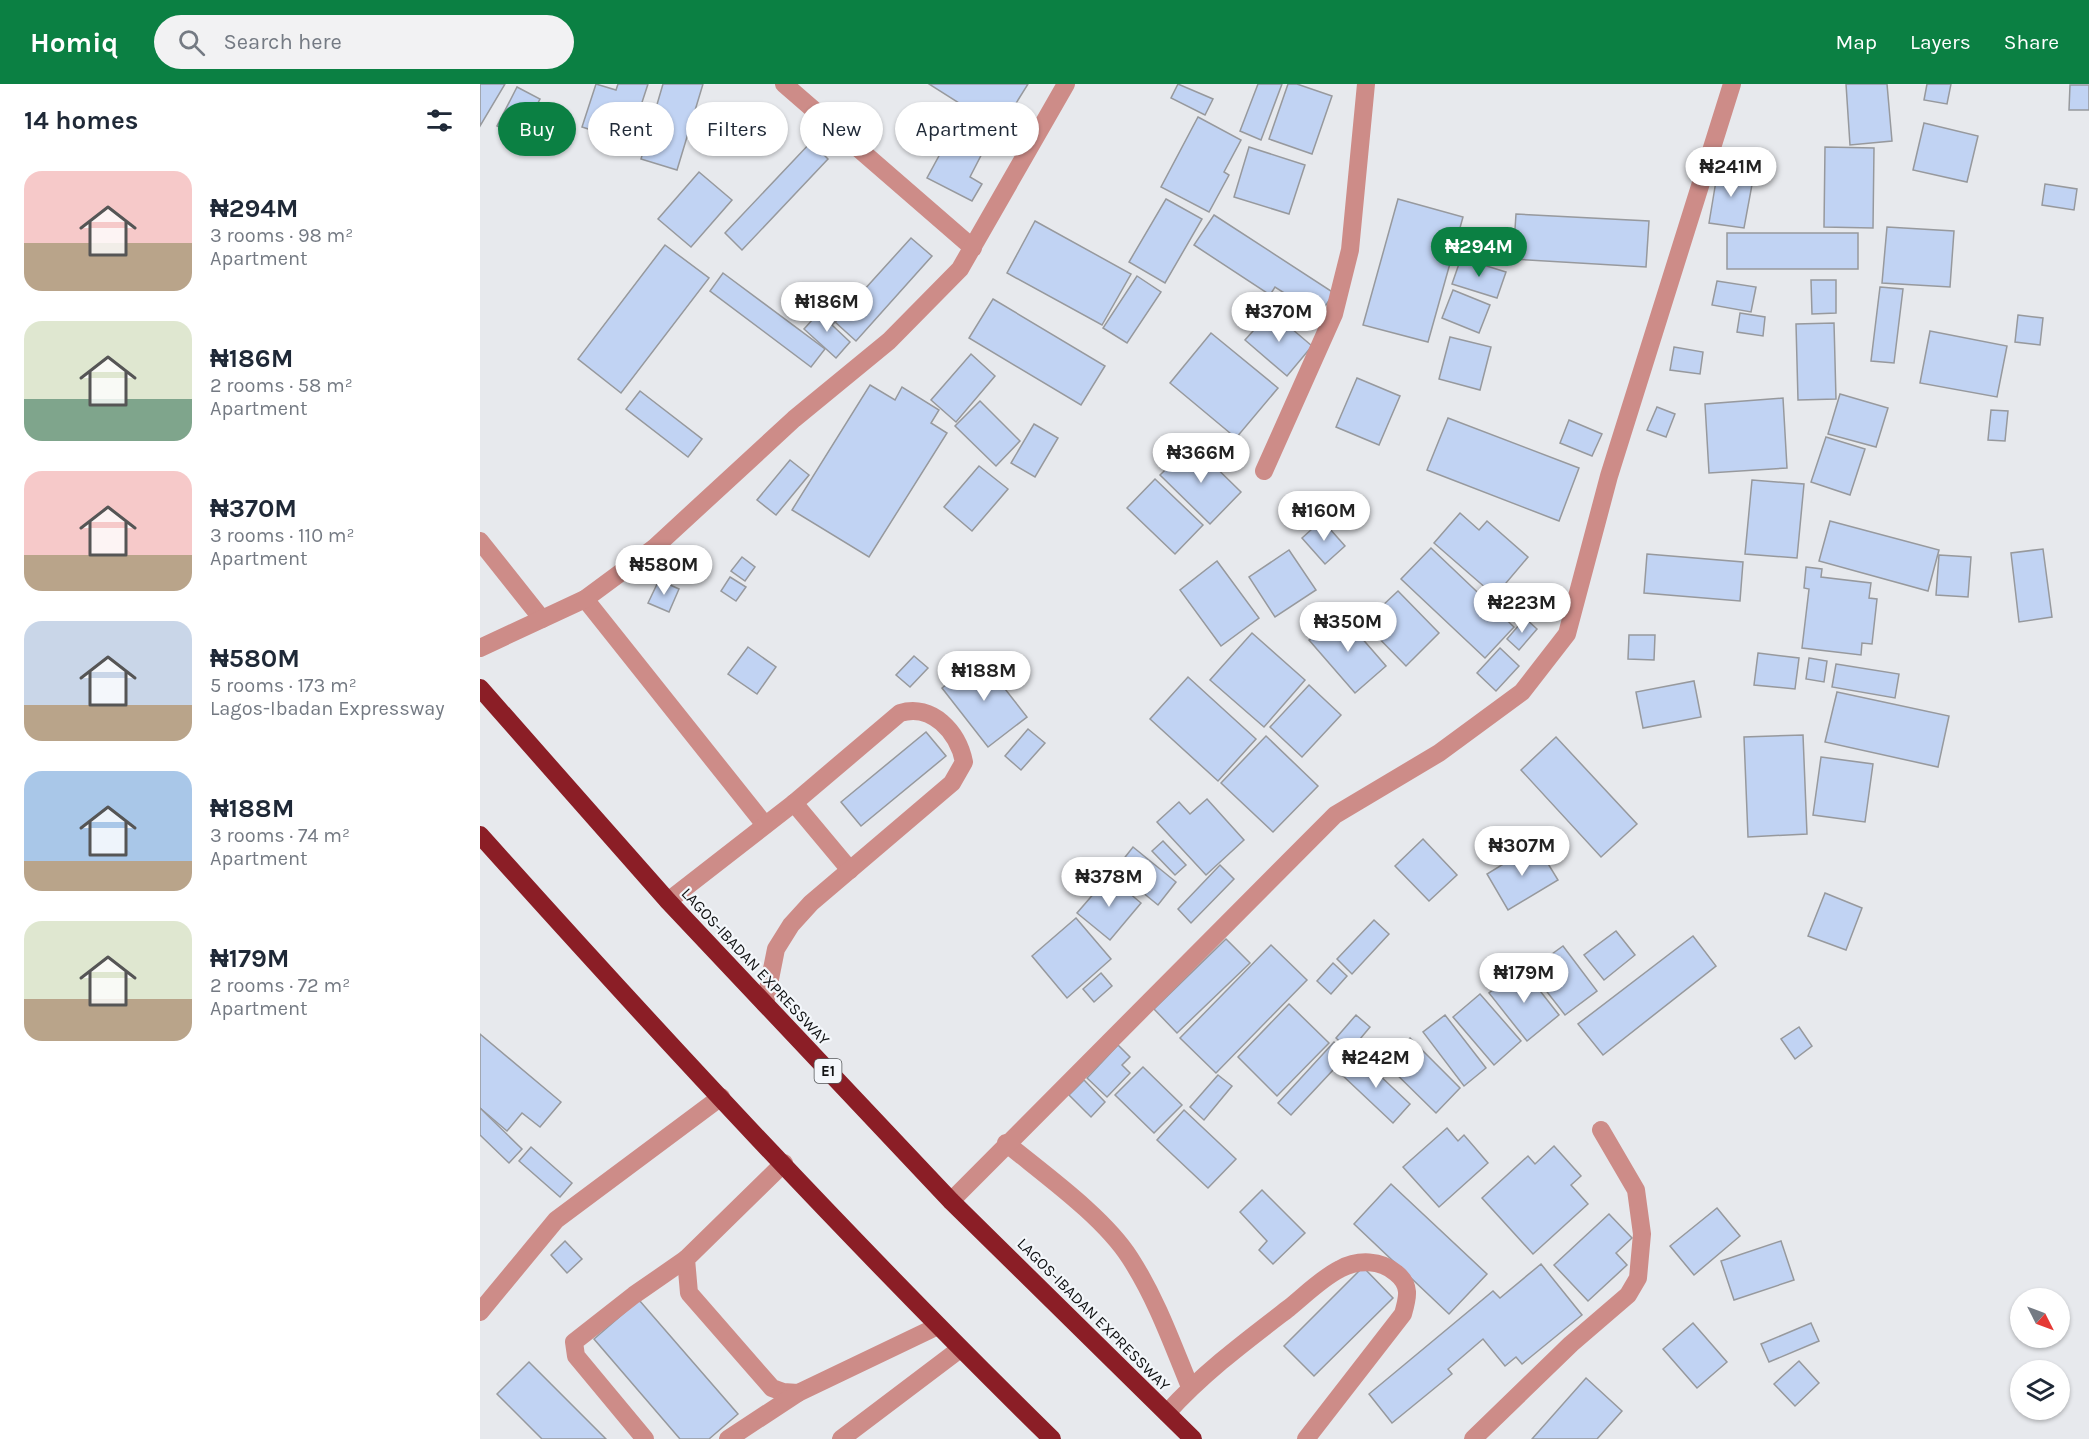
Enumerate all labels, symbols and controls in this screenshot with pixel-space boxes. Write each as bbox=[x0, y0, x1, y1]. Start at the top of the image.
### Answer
search box bbox=[154, 15, 574, 69]
text: Homiq bbox=[30, 26, 118, 59]
icon: search bbox=[175, 26, 208, 59]
text: Search here bbox=[223, 29, 342, 55]
text: Map bbox=[1835, 30, 1877, 54]
text: Layers bbox=[1910, 30, 1971, 54]
text: Share bbox=[2004, 30, 2059, 54]
chip: Buy bbox=[498, 102, 576, 156]
chip: Rent bbox=[588, 102, 674, 156]
chip: Filters bbox=[686, 102, 788, 156]
chip: New bbox=[800, 102, 883, 156]
chip: Apartment bbox=[895, 102, 1039, 156]
icon: filters bbox=[423, 104, 456, 137]
text: 14 homes bbox=[24, 105, 138, 136]
pin: ₦241M bbox=[1689, 147, 1773, 198]
text: ₦241M bbox=[1699, 155, 1763, 178]
text: ₦294M bbox=[210, 193, 299, 224]
icon: home bbox=[72, 195, 144, 267]
text: 3 rooms · 98 m² bbox=[210, 224, 353, 247]
pin: ₦294M bbox=[1437, 227, 1521, 278]
text: ₦294M bbox=[1445, 235, 1513, 258]
text: Apartment bbox=[210, 247, 308, 270]
pin: ₦186M bbox=[785, 282, 869, 333]
text: ₦186M bbox=[795, 290, 859, 313]
pin: ₦370M bbox=[1237, 292, 1321, 343]
text: ₦370M bbox=[1246, 300, 1312, 323]
text: ₦186M bbox=[210, 343, 293, 374]
icon: home bbox=[72, 345, 144, 417]
text: 2 rooms · 58 m² bbox=[210, 374, 353, 397]
text: Apartment bbox=[210, 397, 308, 420]
pin: ₦366M bbox=[1159, 433, 1243, 484]
text: ₦366M bbox=[1167, 441, 1235, 464]
pin: ₦160M bbox=[1282, 491, 1366, 542]
text: ₦370M bbox=[210, 493, 297, 524]
icon: home bbox=[72, 495, 144, 567]
text: ₦160M bbox=[1292, 499, 1356, 522]
text: 3 rooms · 110 m² bbox=[210, 524, 355, 547]
pin: ₦580M bbox=[622, 545, 706, 596]
text: Apartment bbox=[210, 547, 308, 570]
text: ₦580M bbox=[629, 553, 699, 576]
pin: ₦223M bbox=[1480, 583, 1564, 634]
text: ₦223M bbox=[1488, 591, 1556, 614]
pin: ₦350M bbox=[1306, 602, 1390, 653]
text: ₦350M bbox=[1314, 610, 1382, 633]
text: ₦580M bbox=[210, 643, 300, 674]
icon: home bbox=[72, 645, 144, 717]
pin: ₦188M bbox=[942, 651, 1026, 702]
text: ₦188M bbox=[952, 659, 1016, 682]
text: 5 rooms · 173 m² bbox=[210, 674, 357, 697]
text: Lagos-Ibadan Expressway bbox=[210, 697, 445, 720]
text: ₦188M bbox=[210, 793, 294, 824]
icon: home bbox=[72, 795, 144, 867]
text: 3 rooms · 74 m² bbox=[210, 824, 350, 847]
pin: ₦307M bbox=[1480, 826, 1564, 877]
text: ₦307M bbox=[1489, 834, 1555, 857]
text: Apartment bbox=[210, 847, 308, 870]
pin: ₦378M bbox=[1067, 857, 1151, 908]
text: ₦378M bbox=[1075, 865, 1143, 888]
street label: LAGOS-IBADAN EXPRESSWAY bbox=[678, 884, 834, 1049]
text: ₦179M bbox=[210, 943, 290, 974]
icon: home bbox=[72, 945, 144, 1017]
pin: ₦179M bbox=[1482, 953, 1566, 1004]
text: ₦179M bbox=[1493, 961, 1555, 984]
text: 2 rooms · 72 m² bbox=[210, 974, 350, 997]
text: Apartment bbox=[210, 997, 308, 1020]
pin: ₦242M bbox=[1334, 1038, 1418, 1089]
text: ₦242M bbox=[1342, 1046, 1410, 1069]
road number: E1 bbox=[814, 1059, 842, 1083]
street label: LAGOS-IBADAN EXPRESSWAY bbox=[1013, 1234, 1174, 1395]
north arrow bbox=[2010, 1288, 2070, 1348]
map controls bbox=[2010, 1288, 2070, 1420]
button: layers bbox=[2010, 1360, 2070, 1420]

